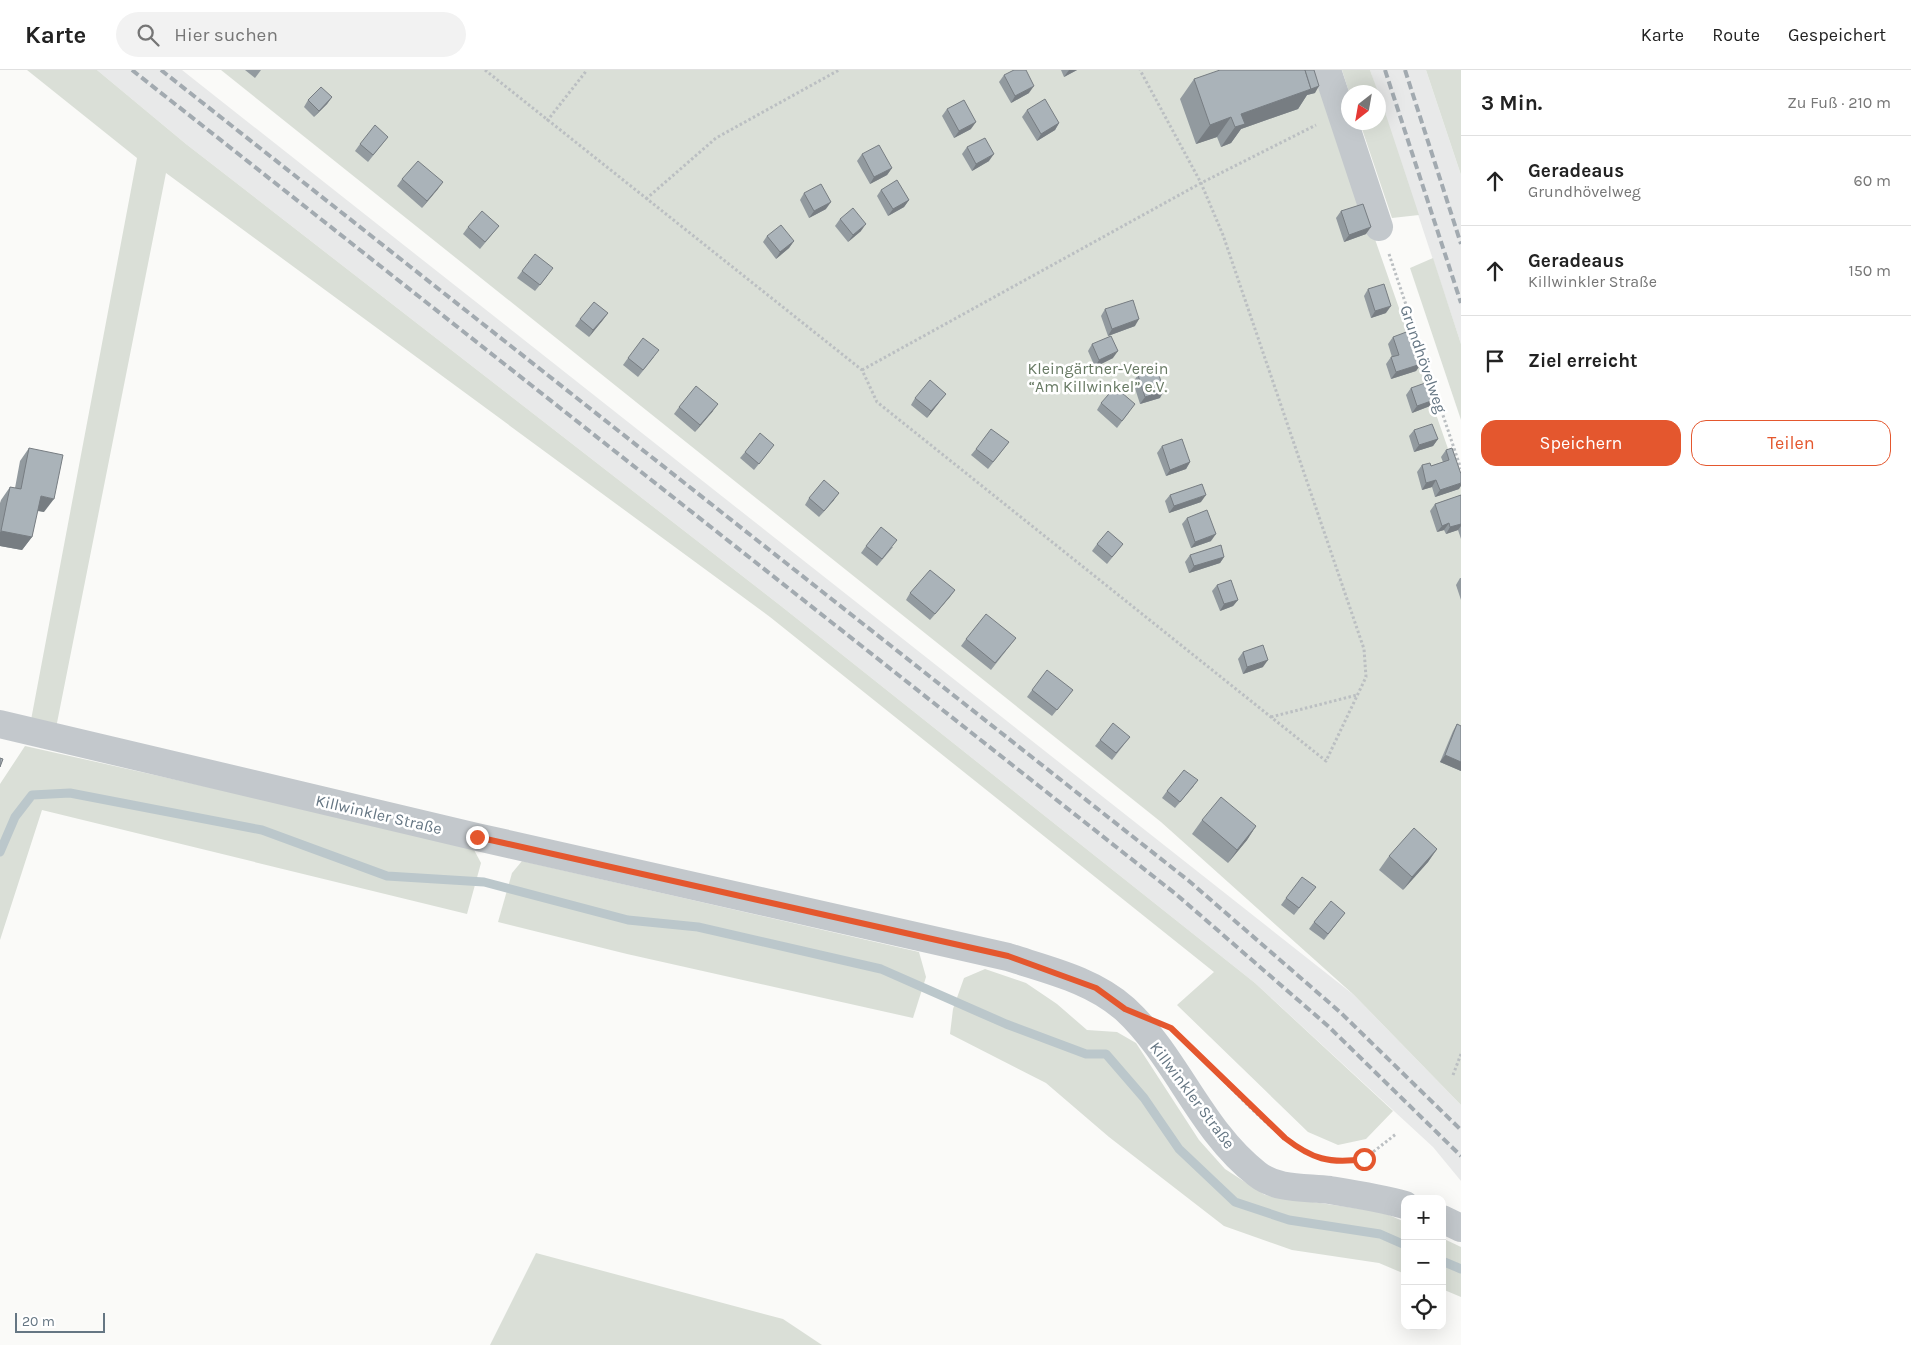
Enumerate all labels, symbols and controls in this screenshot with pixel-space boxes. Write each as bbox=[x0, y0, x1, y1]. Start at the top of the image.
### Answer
search box bbox=[116, 12, 466, 57]
text: Karte bbox=[25, 21, 86, 49]
icon: search bbox=[134, 21, 162, 49]
text: Hier suchen bbox=[174, 24, 278, 46]
text: Karte bbox=[1641, 24, 1684, 46]
text: Route bbox=[1712, 24, 1760, 46]
text: Gespeichert bbox=[1788, 24, 1886, 46]
north arrow bbox=[1341, 85, 1386, 130]
text: 3 Min. bbox=[1481, 91, 1542, 115]
text: Zu Fuß · 210 m bbox=[1787, 93, 1891, 112]
text: Geradeaus bbox=[1528, 160, 1624, 182]
icon: ahead bbox=[1481, 167, 1509, 195]
text: 60 m bbox=[1854, 171, 1891, 190]
text: Grundhövelweg bbox=[1528, 182, 1641, 201]
text: Geradeaus bbox=[1528, 250, 1624, 272]
icon: ahead bbox=[1481, 257, 1509, 285]
text: 150 m bbox=[1848, 261, 1891, 280]
text: Killwinkler Straße bbox=[1528, 272, 1657, 291]
street label: Grundhövelweg bbox=[1396, 303, 1451, 416]
icon: arrive bbox=[1481, 347, 1509, 375]
text: Ziel erreicht bbox=[1528, 350, 1638, 372]
park label: Kleingärtner-Verein “Am Killwinkel” e.V. bbox=[1028, 359, 1168, 396]
button: Speichern bbox=[1481, 420, 1681, 466]
button: Teilen bbox=[1691, 420, 1891, 466]
street label: Killwinkler Straße bbox=[314, 791, 444, 838]
route end bbox=[466, 826, 489, 849]
street label: Killwinkler Straße bbox=[1146, 1038, 1239, 1153]
route start bbox=[1353, 1148, 1376, 1171]
map controls bbox=[1401, 1195, 1446, 1330]
button: + bbox=[1401, 1195, 1446, 1240]
button: − bbox=[1401, 1240, 1446, 1285]
button: locate bbox=[1401, 1285, 1446, 1330]
scale bar bbox=[15, 1310, 105, 1333]
text: 20 m bbox=[22, 1313, 55, 1330]

